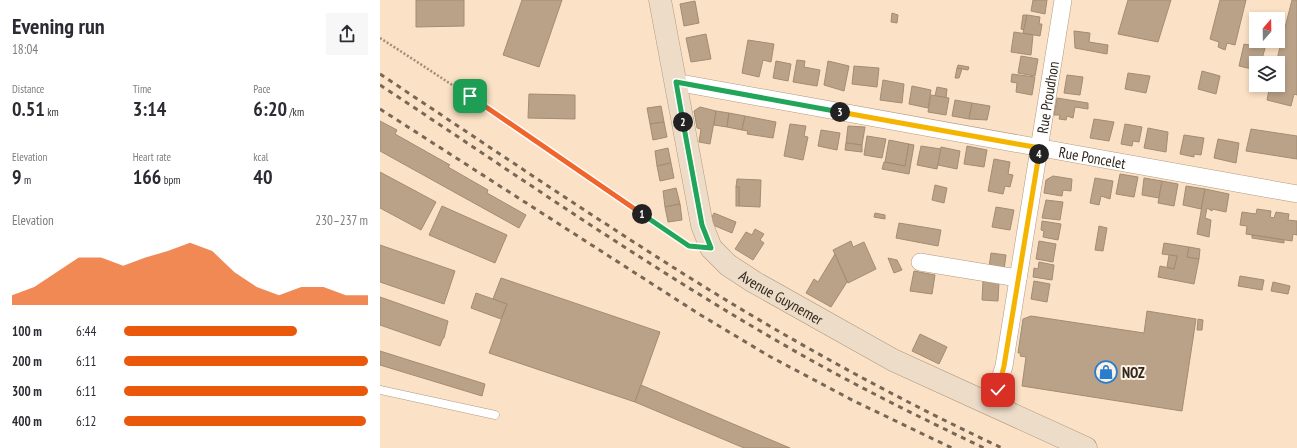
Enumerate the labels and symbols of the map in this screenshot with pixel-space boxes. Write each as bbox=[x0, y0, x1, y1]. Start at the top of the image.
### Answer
north arrow bbox=[1249, 12, 1285, 48]
street label: Rue Proudhon bbox=[1032, 60, 1062, 135]
pin bbox=[453, 79, 487, 113]
pin: 3 bbox=[830, 102, 850, 122]
pin: 2 bbox=[673, 112, 693, 132]
street label: Rue Poncelet bbox=[1057, 142, 1127, 172]
pin: 4 bbox=[1029, 144, 1049, 164]
pin: 1 bbox=[632, 204, 652, 224]
street label: Avenue Guynemer bbox=[736, 266, 828, 329]
shop icon: NOZ bbox=[1093, 359, 1119, 385]
place label: NOZ bbox=[1122, 363, 1145, 382]
pin bbox=[981, 373, 1015, 407]

